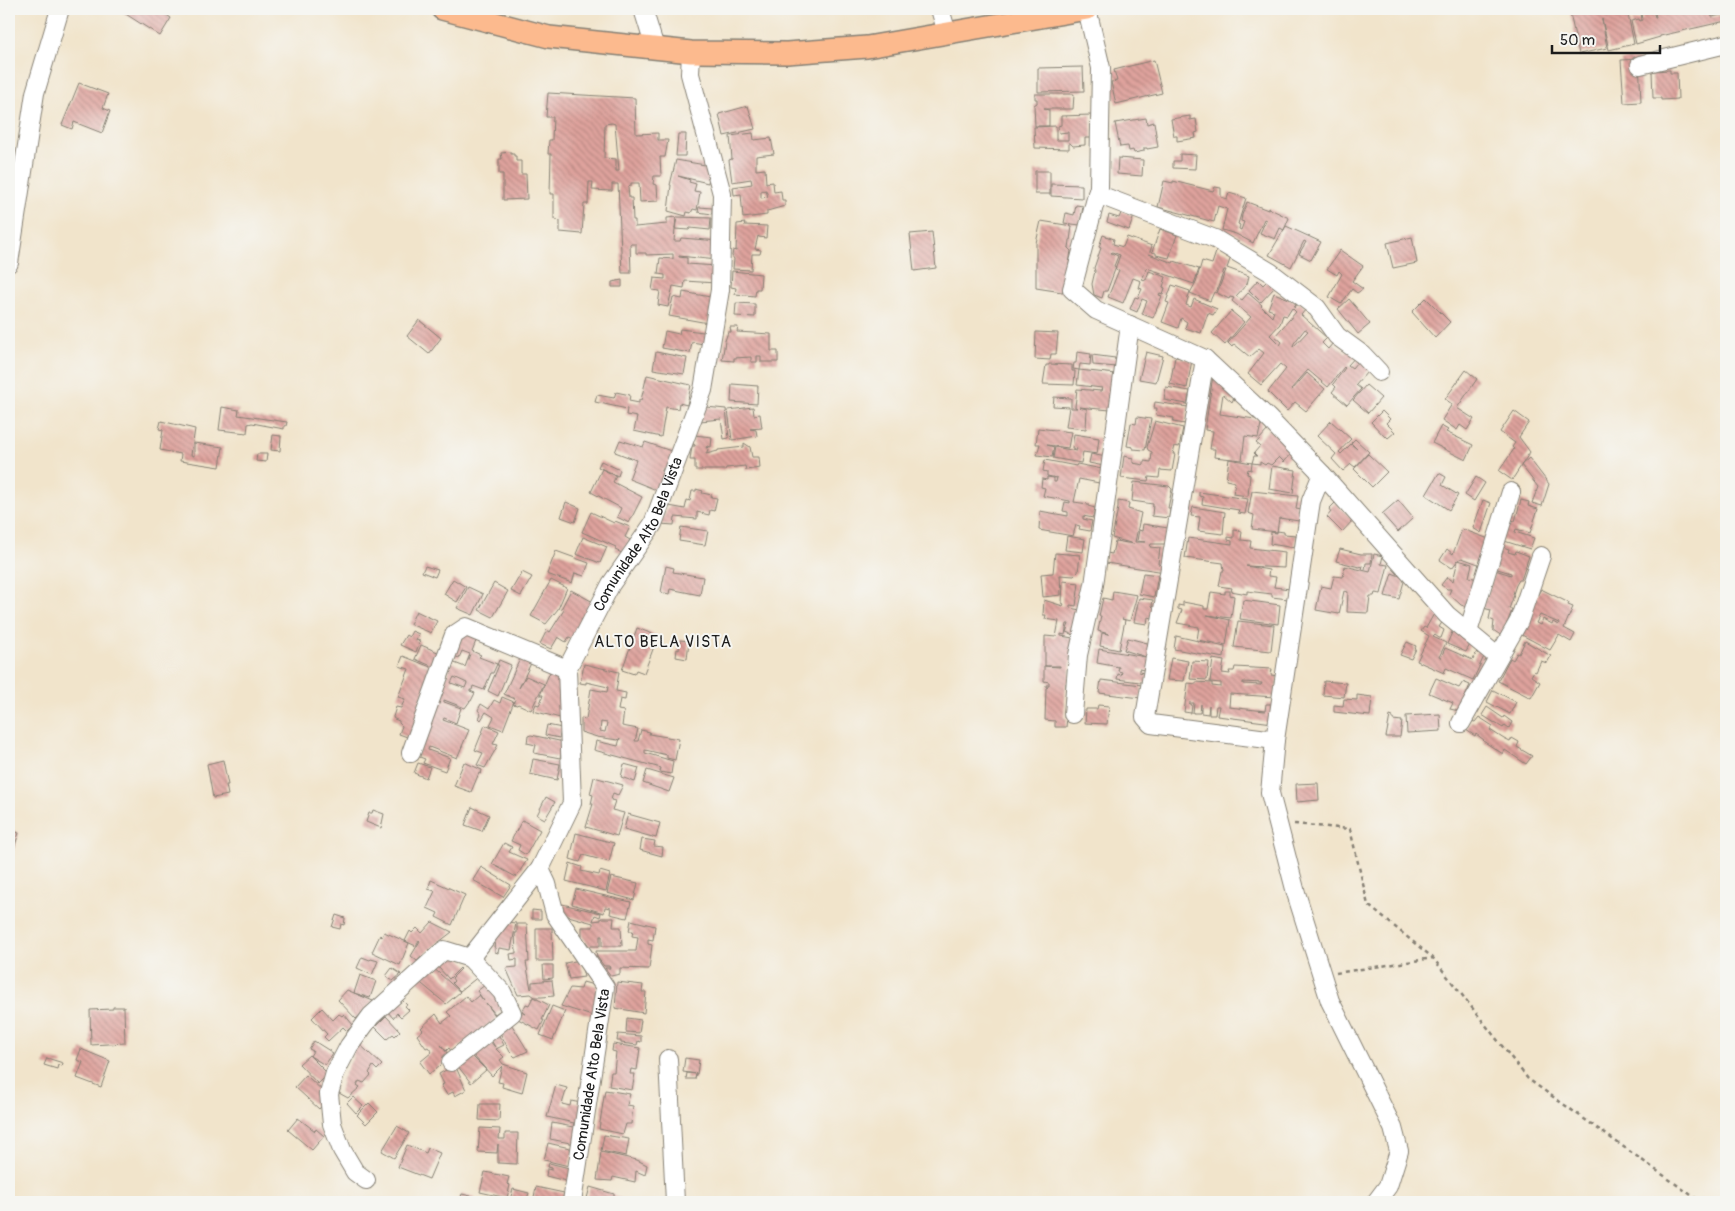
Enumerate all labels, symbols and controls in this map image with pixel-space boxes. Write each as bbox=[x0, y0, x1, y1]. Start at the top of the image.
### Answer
scale bar bbox=[1552, 22, 1660, 54]
text: 50 m bbox=[1560, 31, 1595, 50]
street label: Comunidade Alto Bela Vista bbox=[589, 454, 687, 614]
district label: ALTO BELA VISTA bbox=[594, 632, 732, 652]
street label: Comunidade Alto Bela Vista bbox=[569, 987, 614, 1162]

